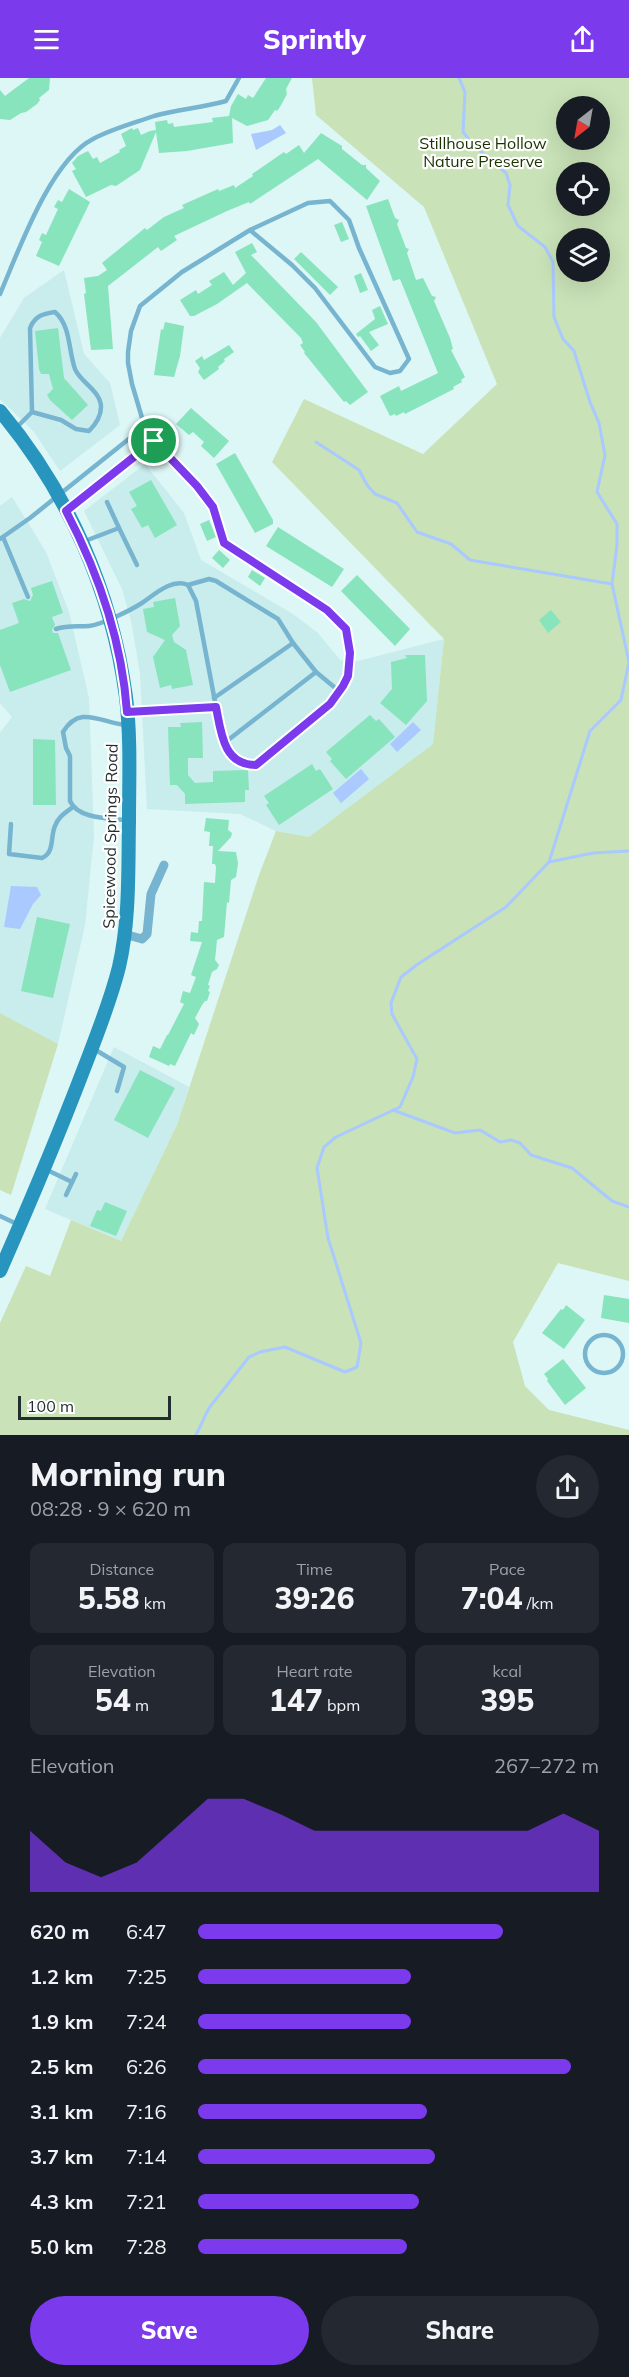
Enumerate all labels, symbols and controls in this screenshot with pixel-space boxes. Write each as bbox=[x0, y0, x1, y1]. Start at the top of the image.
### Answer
text: Sprintly bbox=[263, 22, 366, 56]
icon: menu bbox=[30, 23, 63, 56]
icon: share bbox=[566, 23, 599, 56]
north arrow bbox=[556, 96, 610, 150]
map controls bbox=[556, 96, 610, 282]
park label: Stillhouse Hollow Nature Preserve bbox=[419, 133, 547, 171]
button: locate bbox=[556, 162, 610, 216]
button: layers bbox=[556, 228, 610, 282]
pin bbox=[128, 415, 179, 466]
icon: arrive bbox=[137, 424, 170, 457]
street label: Spicewood Springs Road bbox=[98, 743, 122, 929]
scale bar bbox=[18, 1393, 171, 1420]
text: 100 m bbox=[27, 1396, 74, 1416]
text: Morning run bbox=[30, 1453, 226, 1494]
button: share bbox=[536, 1455, 599, 1518]
text: 08:28 · 9 × 620 m bbox=[30, 1496, 191, 1521]
text: Distance bbox=[90, 1559, 154, 1579]
text: Time bbox=[296, 1559, 333, 1579]
text: Pace bbox=[489, 1559, 525, 1579]
text: 5.58 bbox=[78, 1579, 140, 1617]
text: 39:26 bbox=[275, 1579, 354, 1617]
text: 7:04 bbox=[461, 1579, 523, 1617]
text: km bbox=[140, 1593, 166, 1613]
text: /km bbox=[523, 1593, 554, 1613]
text: Elevation bbox=[88, 1661, 156, 1681]
text: Heart rate bbox=[276, 1661, 353, 1681]
text: kcal bbox=[493, 1661, 522, 1681]
text: 54 bbox=[95, 1681, 131, 1719]
text: 147 bbox=[269, 1681, 323, 1719]
text: 395 bbox=[480, 1681, 534, 1719]
text: m bbox=[131, 1695, 149, 1715]
text: bpm bbox=[323, 1695, 360, 1715]
text: Elevation bbox=[30, 1753, 115, 1778]
text: 267–272 m bbox=[494, 1753, 599, 1778]
text: 620 m bbox=[30, 1919, 89, 1944]
text: 6:47 bbox=[126, 1919, 167, 1944]
text: 1.2 km bbox=[30, 1964, 93, 1989]
text: 7:25 bbox=[126, 1964, 167, 1989]
text: 1.9 km bbox=[30, 2009, 93, 2034]
text: 7:24 bbox=[126, 2009, 167, 2034]
text: 2.5 km bbox=[30, 2054, 93, 2079]
text: 6:26 bbox=[126, 2054, 167, 2079]
text: 3.1 km bbox=[30, 2099, 93, 2124]
text: 7:16 bbox=[126, 2099, 167, 2124]
text: 3.7 km bbox=[30, 2144, 93, 2169]
text: 7:14 bbox=[126, 2144, 167, 2169]
text: 4.3 km bbox=[30, 2189, 93, 2214]
text: 7:21 bbox=[126, 2189, 167, 2214]
text: 5.0 km bbox=[30, 2234, 93, 2259]
text: 7:28 bbox=[126, 2234, 167, 2259]
button: Save bbox=[30, 2296, 309, 2365]
button: Share bbox=[321, 2296, 599, 2365]

